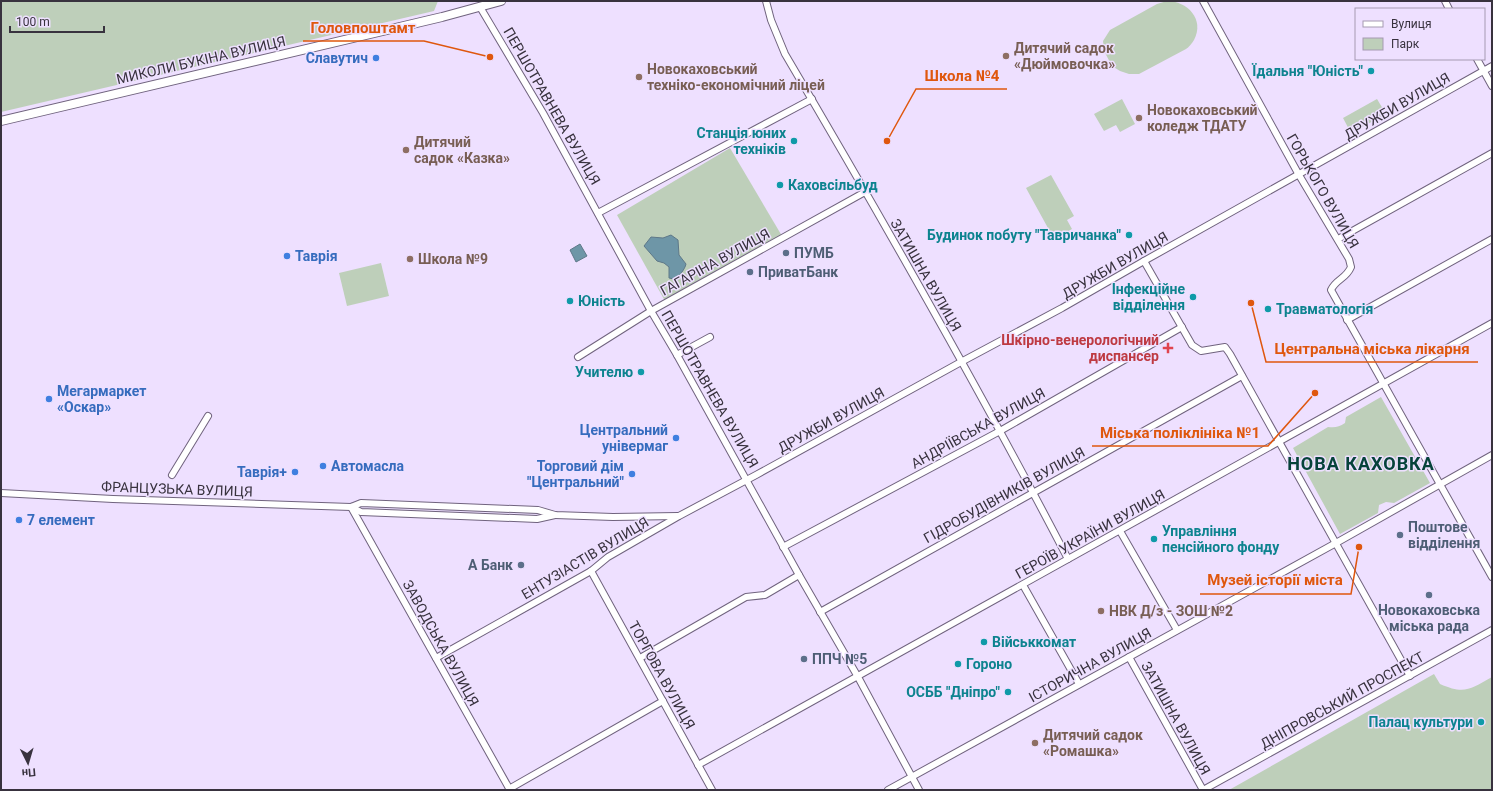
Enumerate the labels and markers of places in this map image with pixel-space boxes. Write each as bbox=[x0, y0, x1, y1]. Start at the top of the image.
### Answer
callout: Головпоштамт bbox=[303, 14, 424, 41]
place label: Дитячий садок «Дюймовочка» bbox=[1014, 40, 1115, 72]
place label: Славутич bbox=[306, 50, 368, 66]
marker: Дитячий садок «Дюймовочка» bbox=[1001, 51, 1011, 61]
marker: Славутич bbox=[371, 53, 381, 63]
place label: Новокаховський техніко-економічний ліцей bbox=[647, 61, 825, 93]
callout: Школа №4 bbox=[916, 62, 1007, 89]
place label: Їдальня "Юність" bbox=[1251, 63, 1364, 79]
marker: Їдальня "Юність" bbox=[1366, 66, 1376, 76]
marker: Новокаховський техніко-економічний ліцей bbox=[634, 72, 644, 82]
place label: Новокаховський коледж ТДАТУ bbox=[1147, 102, 1258, 134]
marker: Новокаховський коледж ТДАТУ bbox=[1134, 113, 1144, 123]
place label: Станція юних техніків bbox=[697, 125, 787, 157]
place label: Дитячий садок «Казка» bbox=[414, 134, 510, 166]
marker: Станція юних техніків bbox=[789, 136, 799, 146]
marker: Дитячий садок «Казка» bbox=[401, 145, 411, 155]
place label: Каховсільбуд bbox=[788, 177, 878, 193]
marker: Каховсільбуд bbox=[775, 180, 785, 190]
place label: Будинок побуту "Тавричанка" bbox=[927, 227, 1122, 243]
marker: Будинок побуту "Тавричанка" bbox=[1124, 230, 1134, 240]
place label: ПУМБ bbox=[794, 245, 834, 261]
place label: Таврія bbox=[295, 248, 337, 264]
marker: ПУМБ bbox=[781, 248, 791, 258]
marker: Таврія bbox=[282, 251, 292, 261]
place label: Школа №9 bbox=[418, 251, 488, 267]
marker: Школа №9 bbox=[405, 254, 415, 264]
place label: ПриватБанк bbox=[758, 264, 838, 280]
marker: ПриватБанк bbox=[745, 267, 755, 277]
place label: Інфекційне відділення bbox=[1112, 281, 1185, 313]
marker: Інфекційне відділення bbox=[1188, 292, 1198, 302]
place label: Юність bbox=[578, 293, 625, 309]
marker: Юність bbox=[565, 296, 575, 306]
place label: Травматологія bbox=[1276, 301, 1373, 317]
marker: Травматологія bbox=[1263, 304, 1273, 314]
place label: Шкірно-венерологічний диспансер bbox=[1001, 332, 1159, 364]
callout: Центральна міська лікарня bbox=[1266, 335, 1478, 362]
marker: Шкірно-венерологічний диспансер bbox=[1162, 342, 1174, 354]
place label: Учителю bbox=[575, 364, 633, 380]
marker: Учителю bbox=[636, 367, 646, 377]
place label: Мегармаркет «Оскар» bbox=[57, 383, 146, 415]
marker: Мегармаркет «Оскар» bbox=[44, 394, 54, 404]
callout: Міська поліклініка №1 bbox=[1092, 419, 1268, 446]
place label: Центральний універмаг bbox=[580, 422, 668, 454]
marker: Центральний універмаг bbox=[671, 433, 681, 443]
place label: Автомасла bbox=[331, 458, 404, 474]
place label: Торговий дім "Центральний" bbox=[527, 458, 625, 490]
marker: Автомасла bbox=[318, 461, 328, 471]
place label: Таврія+ bbox=[237, 464, 287, 480]
marker: Таврія+ bbox=[290, 467, 300, 477]
marker: Торговий дім "Центральний" bbox=[627, 469, 637, 479]
place label: 7 елемент bbox=[27, 512, 95, 528]
marker: 7 елемент bbox=[14, 515, 24, 525]
place label: Поштове відділення bbox=[1408, 519, 1480, 551]
place label: Управління пенсійного фонду bbox=[1162, 523, 1280, 555]
marker: Поштове відділення bbox=[1395, 530, 1405, 540]
marker: Управління пенсійного фонду bbox=[1149, 534, 1159, 544]
place label: А Банк bbox=[468, 557, 513, 573]
marker: А Банк bbox=[516, 560, 526, 570]
callout: Музей історії міста bbox=[1200, 567, 1351, 594]
marker: Новокаховська міська рада bbox=[1424, 590, 1434, 600]
place label: Новокаховська міська рада bbox=[1378, 602, 1481, 634]
place label: НВК Д/з - ЗОШ №2 bbox=[1109, 603, 1233, 619]
marker: НВК Д/з - ЗОШ №2 bbox=[1096, 606, 1106, 616]
place label: Військкомат bbox=[992, 634, 1076, 650]
marker: Військкомат bbox=[979, 637, 989, 647]
place label: ППЧ №5 bbox=[812, 651, 867, 667]
marker: ППЧ №5 bbox=[799, 654, 809, 664]
place label: Гороно bbox=[966, 656, 1012, 672]
marker: Гороно bbox=[953, 659, 963, 669]
place label: ОСББ "Днiпро" bbox=[906, 684, 1001, 700]
marker: ОСББ "Днiпро" bbox=[1003, 687, 1013, 697]
place label: Палац культури bbox=[1369, 714, 1473, 730]
marker: Палац культури bbox=[1476, 717, 1486, 727]
place label: Дитячий садок «Ромашка» bbox=[1043, 727, 1143, 759]
marker: Дитячий садок «Ромашка» bbox=[1030, 738, 1040, 748]

